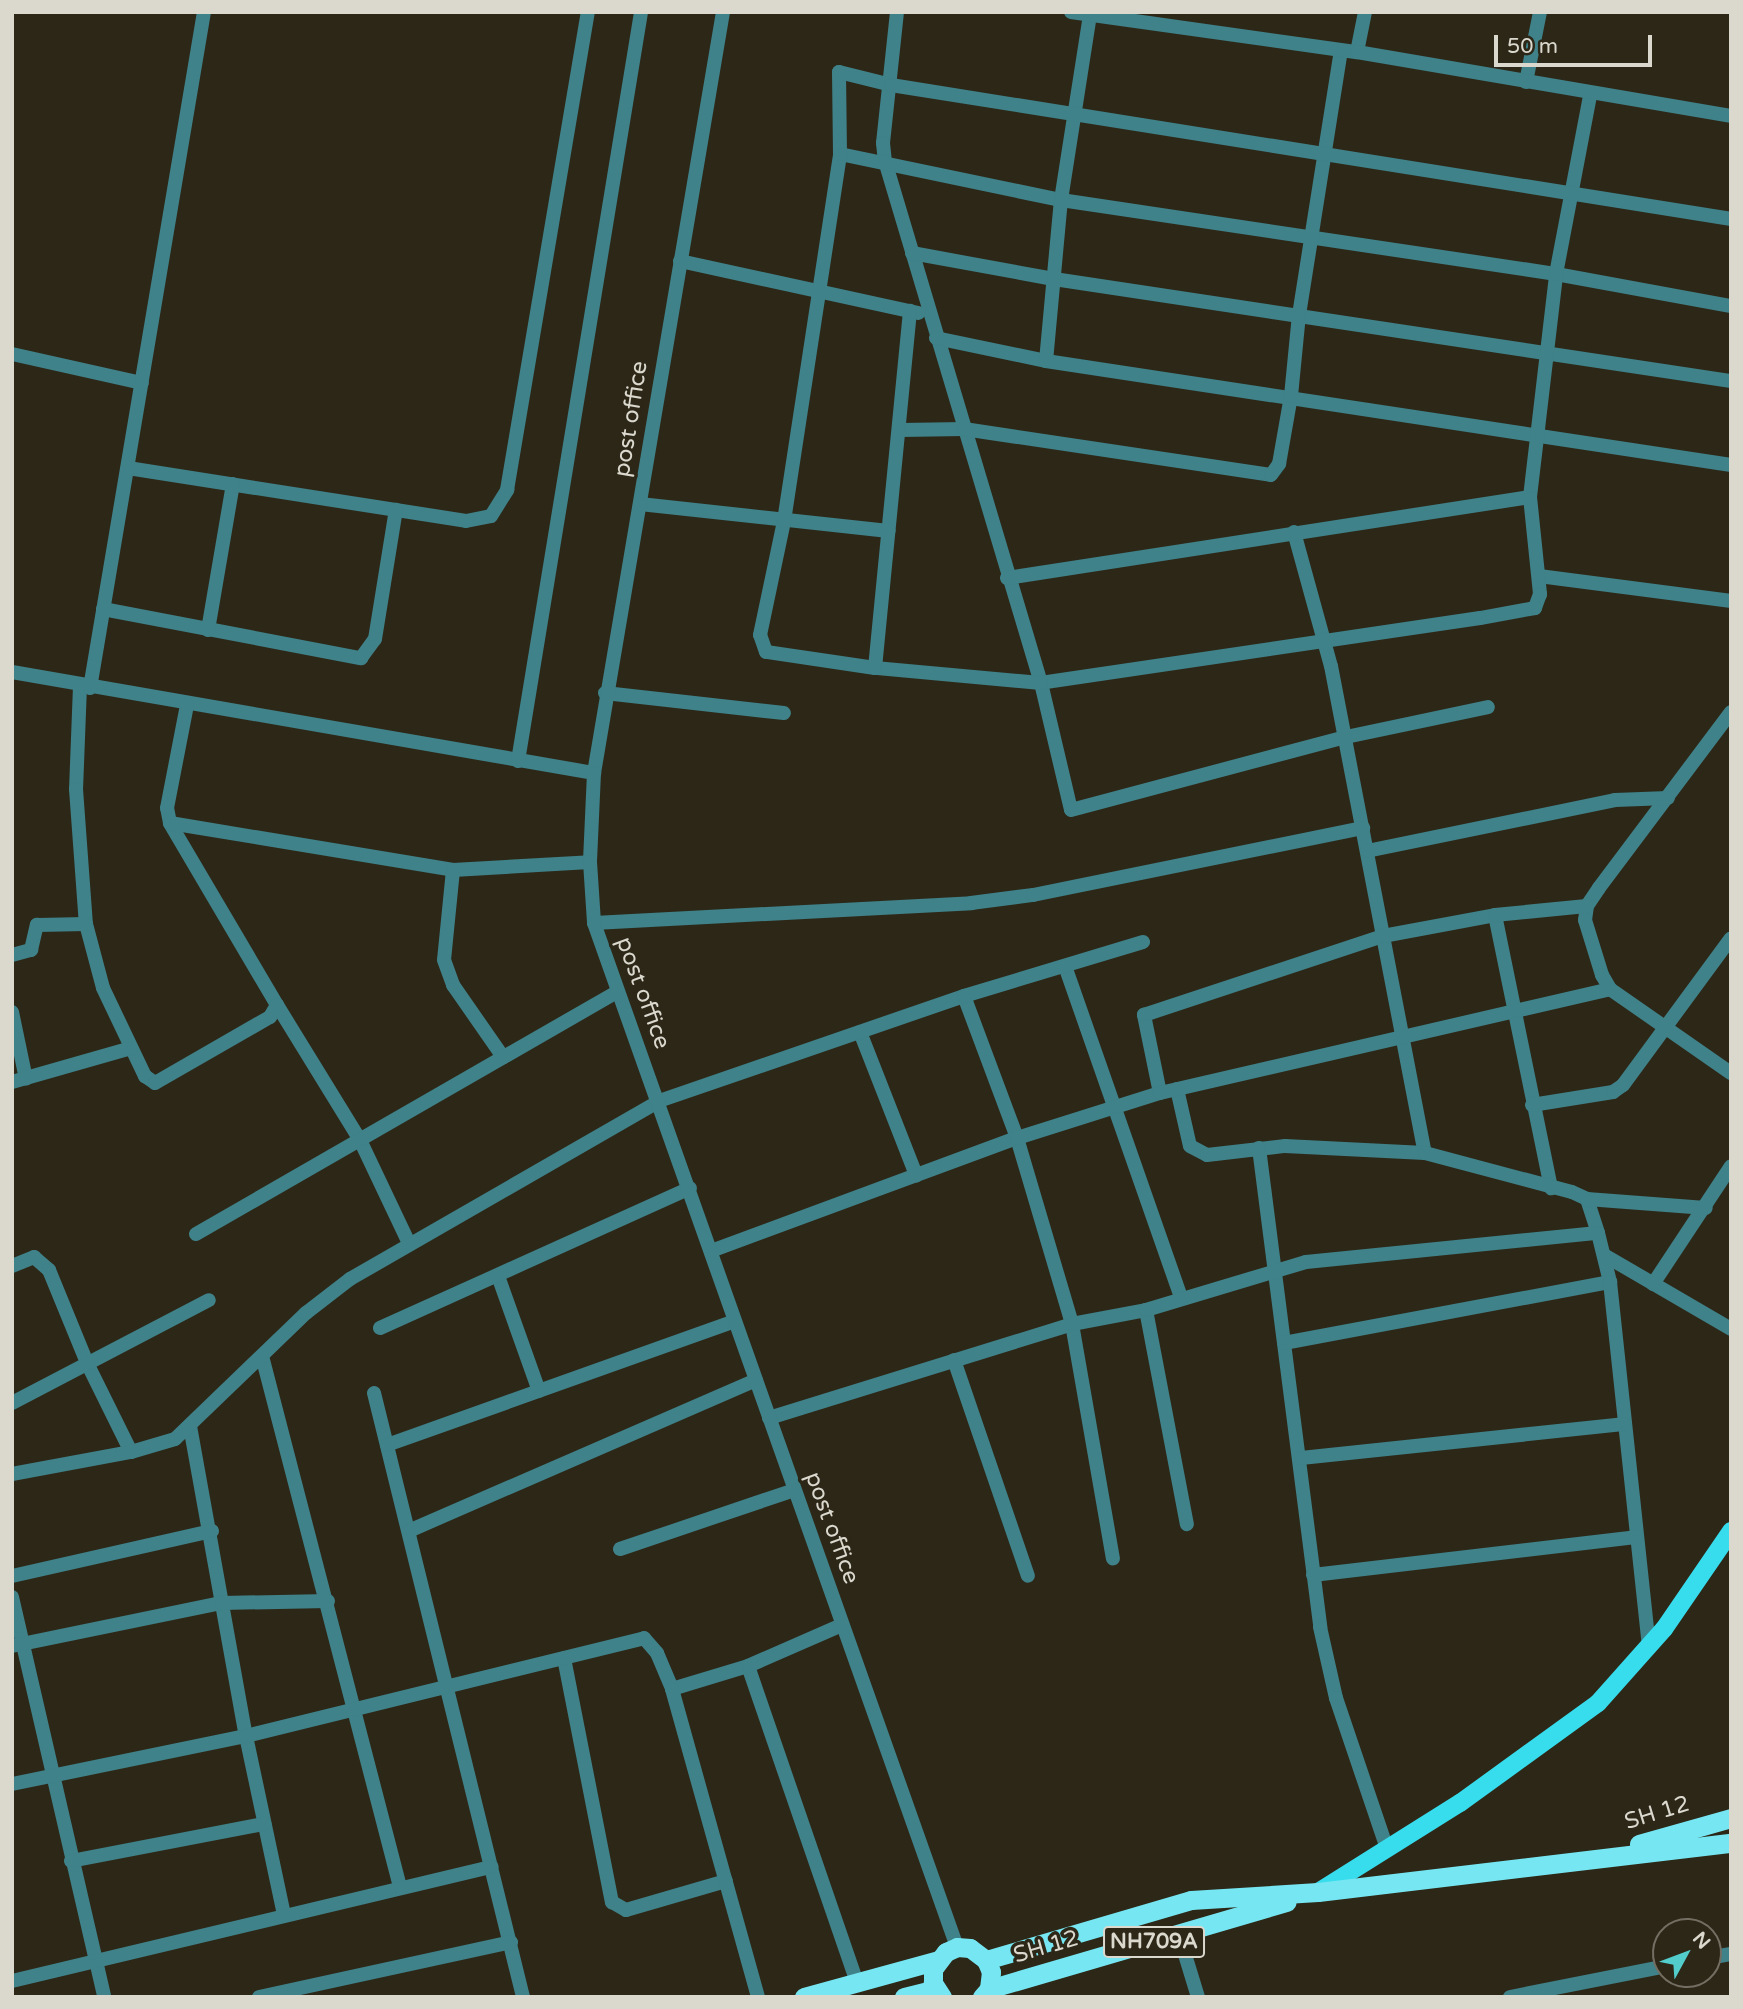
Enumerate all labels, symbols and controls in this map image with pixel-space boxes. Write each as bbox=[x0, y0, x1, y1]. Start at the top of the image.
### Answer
scale bar bbox=[1498, 21, 1656, 65]
text: 50 m bbox=[1507, 34, 1558, 59]
street label: post office bbox=[608, 359, 654, 479]
street label: post office bbox=[610, 933, 676, 1053]
street label: post office bbox=[799, 1468, 865, 1588]
street label: SH 12 bbox=[1621, 1790, 1693, 1836]
north arrow bbox=[1652, 1918, 1722, 1988]
road number: NH709A bbox=[1102, 1924, 1206, 1960]
street label: SH 12 bbox=[1010, 1925, 1082, 1969]
text: N bbox=[1688, 1928, 1715, 1954]

